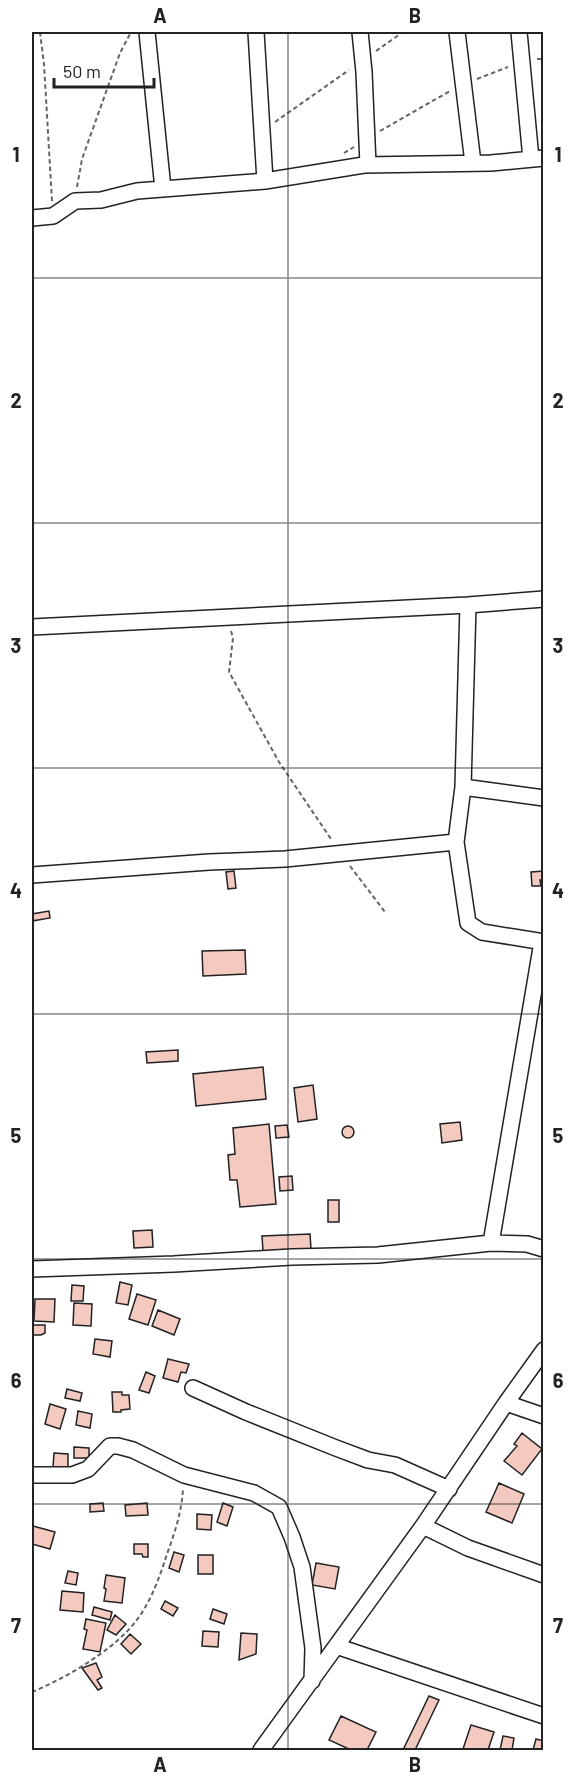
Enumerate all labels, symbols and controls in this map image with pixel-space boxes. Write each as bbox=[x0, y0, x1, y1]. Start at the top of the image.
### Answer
text: A bbox=[153, 3, 167, 27]
text: B bbox=[409, 3, 421, 27]
scale bar bbox=[54, 51, 154, 89]
text: 50 m bbox=[63, 60, 101, 82]
text: 1 bbox=[12, 142, 20, 166]
text: 1 bbox=[554, 142, 562, 166]
text: 2 bbox=[10, 388, 22, 412]
text: 2 bbox=[552, 388, 564, 412]
text: 3 bbox=[11, 633, 21, 657]
text: 3 bbox=[553, 633, 563, 657]
text: 4 bbox=[10, 878, 22, 902]
text: 4 bbox=[552, 878, 564, 902]
text: 5 bbox=[11, 1123, 22, 1147]
text: 5 bbox=[553, 1123, 564, 1147]
text: 6 bbox=[11, 1368, 22, 1392]
text: 6 bbox=[553, 1368, 564, 1392]
text: 7 bbox=[11, 1613, 21, 1637]
text: 7 bbox=[553, 1613, 563, 1637]
text: A bbox=[153, 1752, 167, 1776]
text: B bbox=[409, 1752, 421, 1776]

